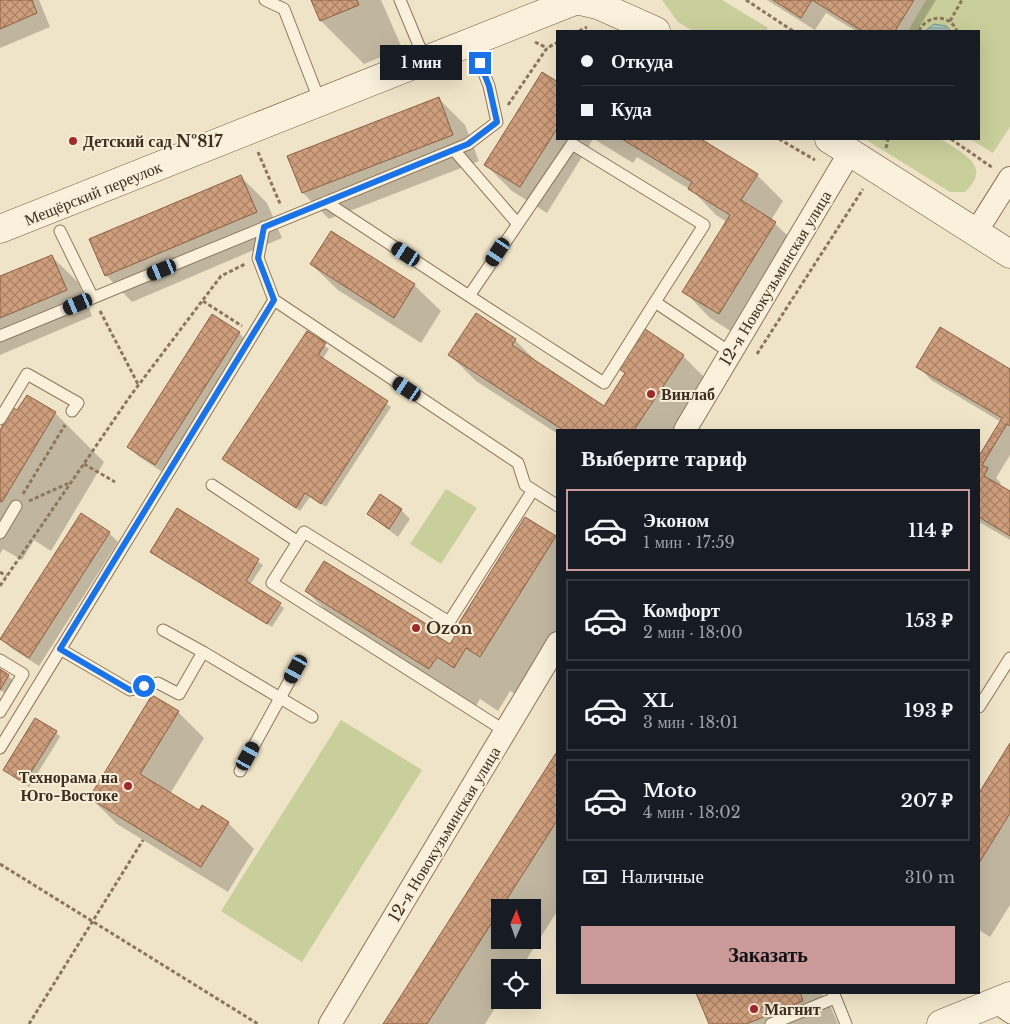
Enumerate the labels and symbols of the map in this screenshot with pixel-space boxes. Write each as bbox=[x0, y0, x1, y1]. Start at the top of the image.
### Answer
callout: 1 мин bbox=[380, 46, 462, 80]
route end bbox=[469, 52, 491, 74]
place label: Детский сад №817 bbox=[83, 131, 223, 151]
marker: Детский сад №817 bbox=[67, 135, 79, 147]
street label: Мещёрский переулок bbox=[21, 156, 165, 230]
street label: 12-я Новокузьминская улица bbox=[715, 187, 835, 369]
car bbox=[483, 235, 512, 269]
car bbox=[389, 240, 422, 268]
car bbox=[145, 257, 178, 283]
car bbox=[61, 291, 94, 317]
car bbox=[390, 374, 423, 404]
place label: Винлаб bbox=[661, 384, 715, 404]
marker: Винлаб bbox=[645, 388, 657, 400]
place label: Ozon bbox=[426, 618, 473, 638]
marker: Ozon bbox=[410, 622, 422, 634]
car bbox=[282, 652, 309, 686]
route start bbox=[133, 675, 155, 697]
car bbox=[234, 739, 261, 773]
street label: 12-я Новокузьминская улица bbox=[384, 743, 504, 925]
place label: Технорама на Юго-Востоке bbox=[19, 767, 118, 805]
marker: Технорама на Юго-Востоке bbox=[122, 780, 134, 792]
north arrow bbox=[491, 899, 541, 949]
place label: Магнит bbox=[764, 999, 821, 1019]
marker: Магнит bbox=[748, 1003, 760, 1015]

